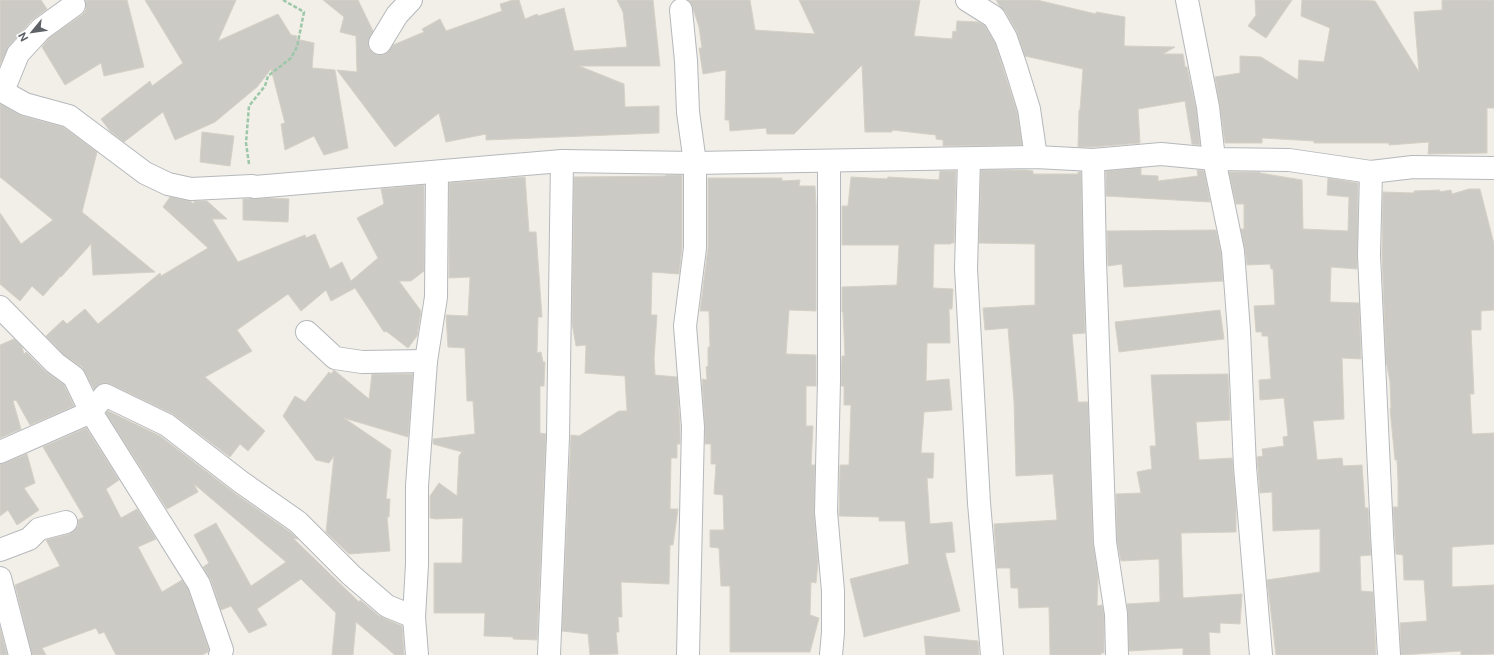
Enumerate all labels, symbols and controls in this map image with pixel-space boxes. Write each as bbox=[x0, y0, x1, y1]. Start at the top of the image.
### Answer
north arrow bbox=[12, 12, 52, 52]
text: N bbox=[16, 30, 31, 44]

